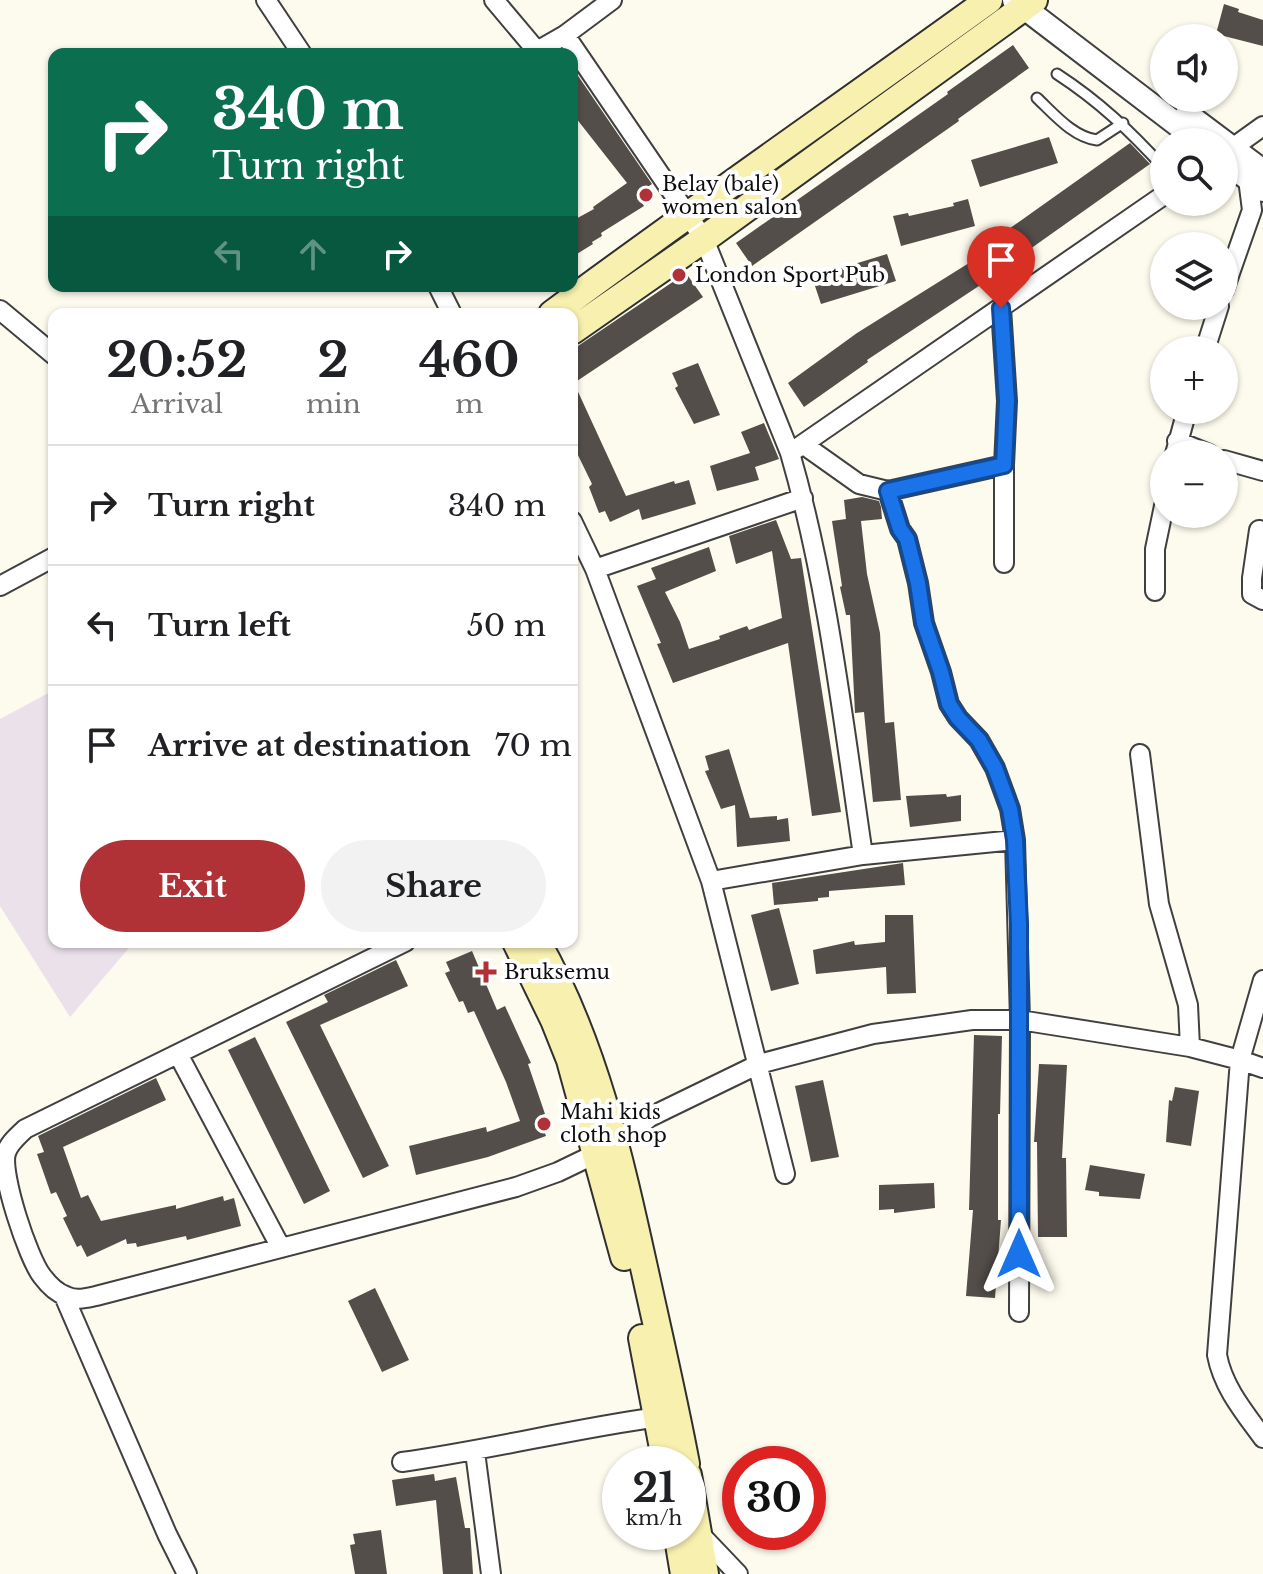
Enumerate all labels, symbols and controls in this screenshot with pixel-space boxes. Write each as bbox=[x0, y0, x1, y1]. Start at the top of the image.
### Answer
map controls bbox=[1150, 24, 1238, 528]
button: sound bbox=[1150, 24, 1238, 112]
text: 340 m bbox=[212, 75, 404, 144]
icon: right bbox=[80, 80, 184, 184]
button: search bbox=[1150, 128, 1238, 216]
text: Turn right bbox=[212, 144, 405, 189]
place label: Belay (bale) women salon bbox=[662, 172, 798, 219]
marker: Belay (bale) women salon bbox=[637, 186, 655, 204]
pin bbox=[967, 226, 1035, 308]
icon: left bbox=[207, 232, 251, 276]
icon: ahead bbox=[291, 232, 335, 276]
icon: right bbox=[375, 232, 419, 276]
button: layers bbox=[1150, 232, 1238, 320]
icon: arrive bbox=[979, 238, 1023, 282]
place label: London Sport Pub bbox=[695, 263, 885, 287]
marker: London Sport Pub bbox=[670, 266, 688, 284]
text: 20:52 bbox=[106, 330, 247, 390]
text: 2 bbox=[318, 330, 349, 390]
text: 460 bbox=[419, 330, 520, 390]
button: + bbox=[1150, 336, 1238, 424]
text: Arrival bbox=[131, 388, 223, 420]
text: min bbox=[306, 388, 361, 420]
text: m bbox=[455, 388, 483, 420]
button: − bbox=[1150, 440, 1238, 528]
icon: right bbox=[80, 483, 124, 527]
text: Turn right bbox=[148, 487, 315, 524]
text: 340 m bbox=[448, 487, 546, 524]
icon: left bbox=[80, 603, 124, 647]
text: Turn left bbox=[148, 607, 291, 644]
text: 50 m bbox=[467, 607, 546, 644]
icon: arrive bbox=[80, 723, 124, 767]
text: Arrive at destination bbox=[148, 727, 471, 764]
text: 70 m bbox=[495, 727, 572, 764]
button: Exit bbox=[80, 840, 305, 932]
button: Share bbox=[321, 840, 546, 932]
place label: Bruksemu bbox=[504, 960, 610, 984]
marker: Bruksemu bbox=[475, 961, 497, 983]
place label: Mahi kids cloth shop bbox=[560, 1100, 667, 1147]
marker: Mahi kids cloth shop bbox=[535, 1115, 553, 1133]
position arrow bbox=[977, 1212, 1061, 1296]
speed limit sign: 30 bbox=[722, 1446, 826, 1550]
text: 21 bbox=[632, 1463, 676, 1513]
text: km/h bbox=[626, 1506, 682, 1530]

